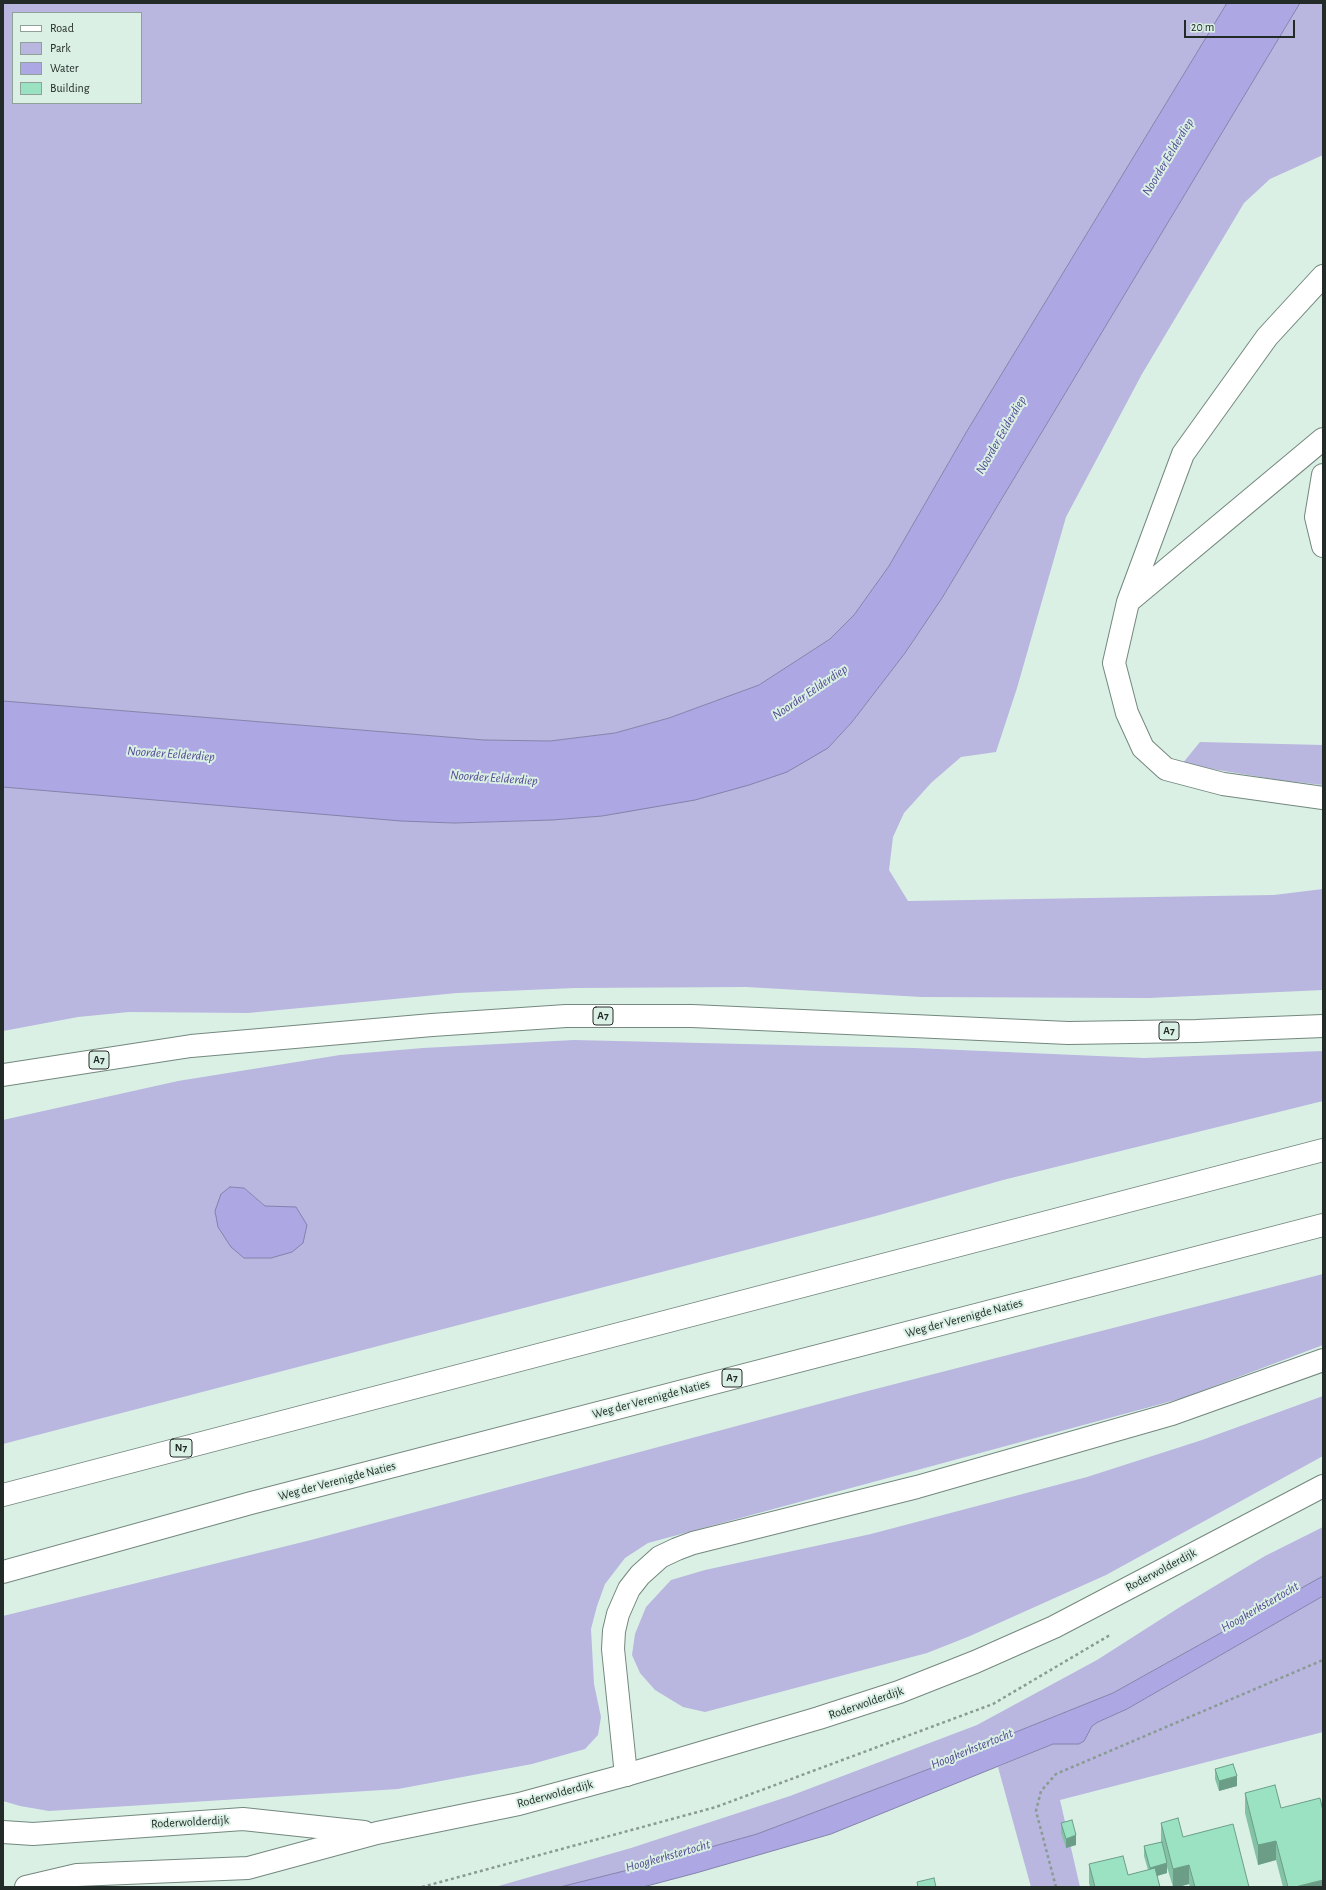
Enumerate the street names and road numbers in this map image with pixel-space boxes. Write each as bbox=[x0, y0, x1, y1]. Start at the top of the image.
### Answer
road number: A7 bbox=[593, 1007, 613, 1025]
road number: A7 bbox=[1159, 1022, 1179, 1040]
road number: A7 bbox=[89, 1051, 109, 1069]
street label: Weg der Verenigde Naties bbox=[904, 1295, 1024, 1341]
road number: A7 bbox=[722, 1369, 742, 1387]
street label: Weg der Verenigde Naties bbox=[591, 1376, 711, 1422]
road number: N7 bbox=[170, 1439, 192, 1457]
street label: Weg der Verenigde Naties bbox=[277, 1458, 397, 1504]
street label: Roderwolderdijk bbox=[1123, 1545, 1199, 1595]
street label: Roderwolderdijk bbox=[827, 1683, 905, 1723]
street label: Roderwolderdijk bbox=[515, 1777, 595, 1811]
street label: Roderwolderdijk bbox=[151, 1813, 229, 1831]

